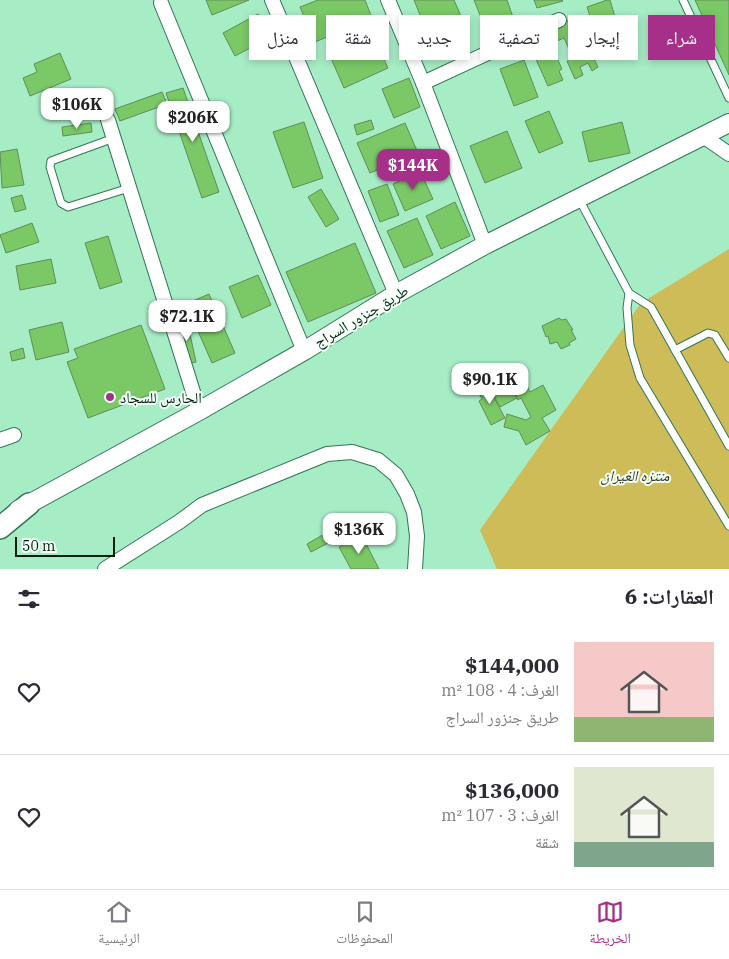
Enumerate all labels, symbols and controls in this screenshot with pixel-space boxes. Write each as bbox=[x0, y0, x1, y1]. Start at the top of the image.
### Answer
chip: منزل bbox=[249, 15, 316, 60]
chip: شقة bbox=[326, 15, 389, 60]
chip: جديد bbox=[399, 15, 470, 60]
chip: تصفية bbox=[480, 15, 558, 60]
chip: إيجار bbox=[568, 15, 638, 60]
chip: شراء bbox=[648, 15, 715, 60]
pin: $106K bbox=[42, 88, 112, 130]
text: $106K bbox=[52, 94, 102, 114]
pin: $206K bbox=[158, 100, 228, 143]
text: $206K bbox=[168, 107, 218, 127]
pin: $144K bbox=[378, 148, 448, 191]
text: $144K bbox=[388, 155, 438, 175]
street label: طريق جنزور السراج bbox=[311, 280, 412, 352]
pin: $72.1K bbox=[146, 300, 228, 342]
text: $72.1K bbox=[159, 306, 215, 326]
pin: $90.1K bbox=[449, 362, 531, 405]
text: $90.1K bbox=[462, 369, 518, 389]
place label: الحارس للسجاد bbox=[120, 388, 202, 408]
marker: الحارس للسجاد bbox=[104, 391, 116, 403]
park label: منتزه الغيران bbox=[601, 466, 670, 485]
pin: $136K bbox=[324, 512, 394, 555]
text: $136K bbox=[334, 519, 384, 539]
scale bar bbox=[15, 534, 115, 557]
text: 50 m bbox=[22, 537, 55, 555]
text: العقارات: 6 bbox=[625, 582, 714, 610]
icon: filters bbox=[15, 585, 43, 613]
text: $144,000 bbox=[465, 651, 559, 679]
icon: home bbox=[614, 662, 674, 722]
icon: heart bbox=[15, 678, 43, 706]
text: الغرف: 4 · 108 m² bbox=[441, 680, 559, 700]
text: طريق جنزور السراج bbox=[446, 707, 559, 727]
text: $136,000 bbox=[465, 776, 559, 804]
icon: home bbox=[614, 787, 674, 847]
icon: heart bbox=[15, 803, 43, 831]
text: الغرف: 3 · 107 m² bbox=[441, 805, 559, 825]
text: شقة bbox=[535, 832, 559, 852]
tab: الرئيسية bbox=[98, 898, 140, 952]
tab: المحفوظات bbox=[336, 898, 393, 952]
tab: الخريطة bbox=[590, 898, 631, 952]

